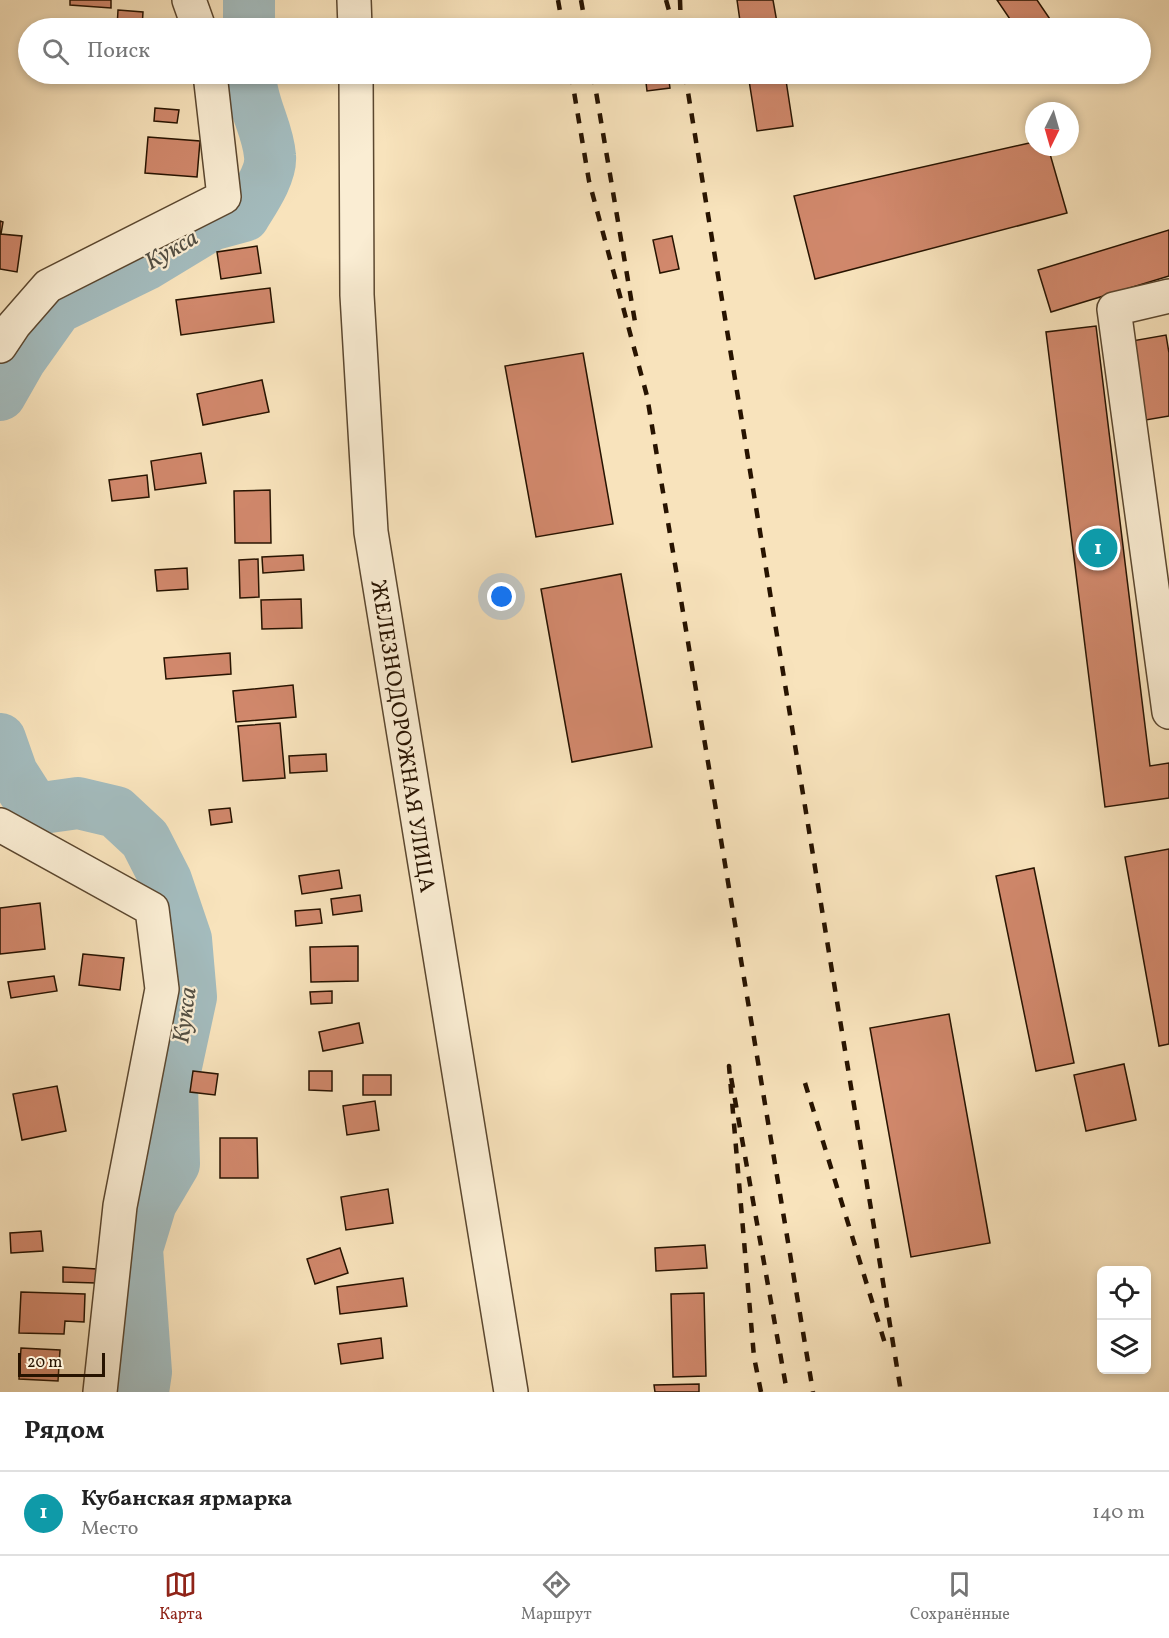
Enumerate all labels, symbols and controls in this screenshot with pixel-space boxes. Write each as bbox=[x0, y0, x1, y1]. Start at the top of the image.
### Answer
search box bbox=[18, 18, 1151, 84]
icon: search bbox=[39, 35, 72, 68]
text: Поиск bbox=[87, 36, 150, 67]
north arrow bbox=[1025, 102, 1079, 156]
water label: Кукса bbox=[139, 222, 205, 280]
pin: 1 bbox=[1078, 526, 1118, 570]
street label: ЖЕЛЕЗНОДОРОЖНАЯ УЛИЦА bbox=[361, 578, 442, 895]
your location bbox=[487, 582, 516, 611]
water label: Кукса bbox=[165, 985, 207, 1046]
map controls bbox=[1097, 1266, 1151, 1374]
button: locate bbox=[1097, 1266, 1151, 1320]
button: layers bbox=[1097, 1320, 1151, 1374]
scale bar bbox=[18, 1350, 105, 1378]
text: 20 m bbox=[27, 1352, 62, 1374]
text: Рядом bbox=[24, 1413, 104, 1449]
text: Кубанская ярмарка bbox=[81, 1484, 292, 1515]
text: 1 bbox=[39, 1499, 48, 1527]
text: 140 m bbox=[1092, 1499, 1145, 1527]
text: Место bbox=[81, 1515, 138, 1543]
tab: Карта bbox=[159, 1568, 203, 1626]
tab: Маршрут bbox=[521, 1568, 592, 1626]
tab: Сохранённые bbox=[910, 1568, 1010, 1626]

